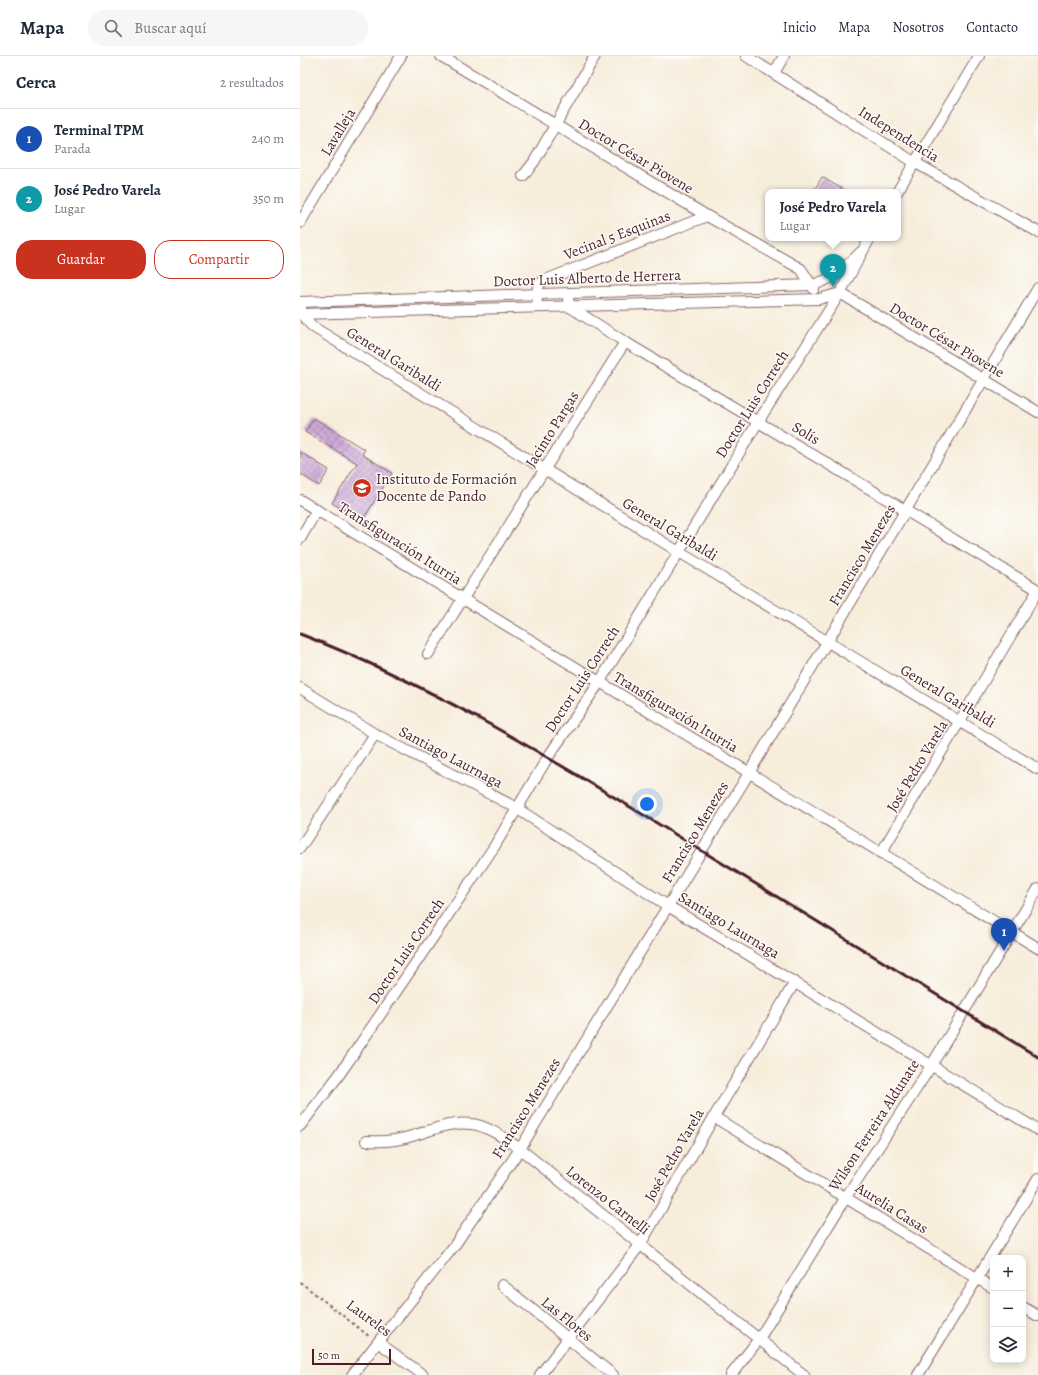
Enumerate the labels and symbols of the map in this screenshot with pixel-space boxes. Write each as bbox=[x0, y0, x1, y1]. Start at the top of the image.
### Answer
street label: Independencia bbox=[855, 101, 943, 167]
street label: Lavalleja bbox=[316, 104, 360, 160]
street label: Doctor César Piovene bbox=[575, 114, 697, 198]
street label: Vecinal 5 Esquinas bbox=[560, 205, 673, 265]
pin: 2 bbox=[820, 254, 846, 287]
street label: Doctor Luis Alberto de Herrera bbox=[493, 265, 681, 291]
street label: Doctor César Piovene bbox=[886, 298, 1008, 382]
street label: General Garibaldi bbox=[343, 322, 445, 396]
street label: Doctor Luis Correch bbox=[711, 346, 793, 462]
street label: Jacinto Pargas bbox=[521, 387, 583, 471]
street label: Solís bbox=[788, 417, 824, 449]
place label: Instituto de Formación Docente de Pando bbox=[376, 469, 517, 506]
school or university icon: Instituto de Formación Docente de Pando bbox=[351, 477, 373, 499]
street label: General Garibaldi bbox=[619, 493, 721, 565]
street label: Transfiguración Iturria bbox=[334, 497, 466, 589]
street label: Francisco Menezes bbox=[824, 501, 900, 609]
street label: Doctor Luis Correch bbox=[540, 622, 624, 736]
street label: General Garibaldi bbox=[897, 660, 999, 732]
street label: Transfiguración Iturria bbox=[610, 667, 742, 757]
street label: José Pedro Varela bbox=[882, 716, 952, 816]
street label: Santiago Laurnaga bbox=[396, 721, 506, 793]
street label: Francisco Menezes bbox=[657, 778, 733, 886]
your location bbox=[637, 794, 657, 814]
street label: Santiago Laurnaga bbox=[675, 887, 783, 963]
street label: Doctor Luis Correch bbox=[363, 894, 449, 1008]
pin: 1 bbox=[991, 918, 1017, 951]
street label: Francisco Menezes bbox=[487, 1054, 565, 1162]
street label: Wilson Ferreira Aldunate bbox=[823, 1055, 924, 1195]
street label: José Pedro Varela bbox=[639, 1105, 709, 1205]
street label: Lorenzo Carnelli bbox=[562, 1161, 654, 1239]
street label: Aurelia Casas bbox=[851, 1177, 932, 1238]
street label: Las Flores bbox=[537, 1292, 597, 1346]
street label: Laureles bbox=[342, 1295, 396, 1341]
scale bar bbox=[312, 1347, 391, 1366]

